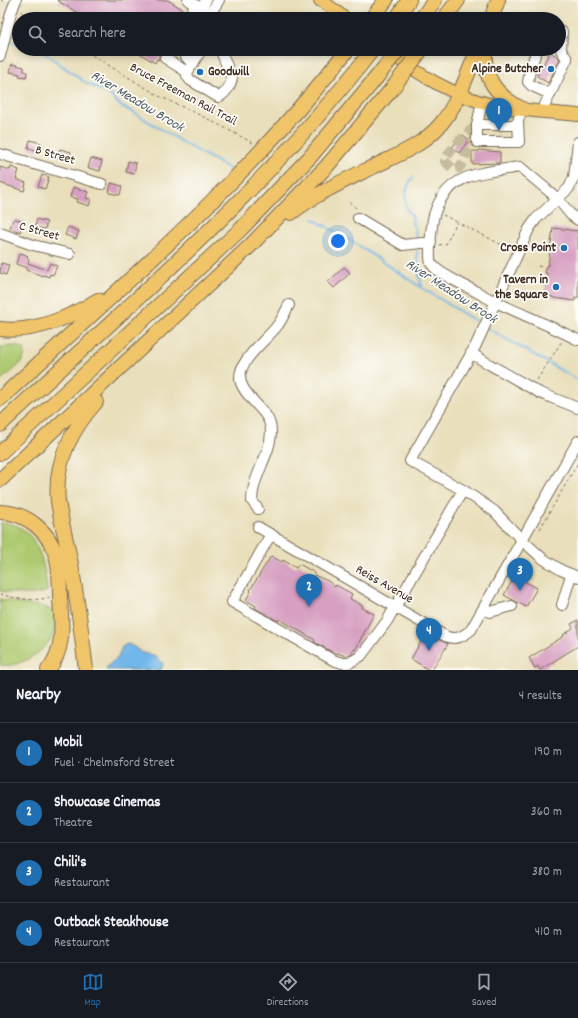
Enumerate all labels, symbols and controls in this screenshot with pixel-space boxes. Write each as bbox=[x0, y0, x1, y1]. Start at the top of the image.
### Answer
search box bbox=[12, 12, 566, 56]
icon: search bbox=[26, 23, 48, 45]
text: Search here bbox=[58, 23, 126, 45]
street label: Bruce Freeman Rail Trail bbox=[126, 59, 240, 131]
place label: Alpine Butcher bbox=[471, 60, 544, 79]
place label: Goodwill bbox=[208, 63, 250, 82]
marker: Alpine Butcher bbox=[546, 64, 556, 74]
water label: River Meadow Brook bbox=[87, 66, 189, 138]
marker: Goodwill bbox=[195, 67, 205, 77]
pin: 1 bbox=[486, 98, 512, 131]
street label: B Street bbox=[33, 141, 77, 171]
street label: C Street bbox=[17, 217, 62, 247]
your location bbox=[328, 231, 348, 251]
place label: Cross Point bbox=[500, 239, 556, 258]
marker: Cross Point bbox=[559, 243, 569, 253]
water label: River Meadow Brook bbox=[401, 255, 502, 330]
place label: Tavern in the Square bbox=[495, 271, 548, 305]
marker: Tavern in the Square bbox=[551, 282, 561, 292]
pin: 3 bbox=[507, 558, 533, 591]
street label: Reiss Avenue bbox=[352, 561, 417, 609]
pin: 2 bbox=[296, 574, 322, 607]
pin: 4 bbox=[416, 618, 442, 651]
text: Nearby bbox=[16, 684, 60, 708]
text: 4 results bbox=[519, 687, 562, 706]
text: Mobil bbox=[54, 732, 82, 754]
text: 1 bbox=[28, 743, 30, 762]
text: 190 m bbox=[534, 743, 562, 762]
text: Fuel · Chelmsford Street bbox=[54, 754, 175, 773]
text: Showcase Cinemas bbox=[54, 792, 161, 814]
text: 2 bbox=[26, 803, 32, 822]
text: 360 m bbox=[531, 803, 562, 822]
text: Theatre bbox=[54, 814, 92, 833]
text: Chili's bbox=[54, 852, 87, 874]
text: 3 bbox=[26, 863, 32, 882]
text: 380 m bbox=[532, 863, 562, 882]
text: Restaurant bbox=[54, 874, 110, 893]
text: Outback Steakhouse bbox=[54, 912, 169, 934]
text: 4 bbox=[26, 923, 32, 942]
text: 410 m bbox=[535, 923, 562, 942]
text: Restaurant bbox=[54, 934, 110, 953]
tab: Map bbox=[82, 971, 104, 1011]
tab: Directions bbox=[267, 971, 309, 1011]
tab: Saved bbox=[472, 971, 496, 1011]

